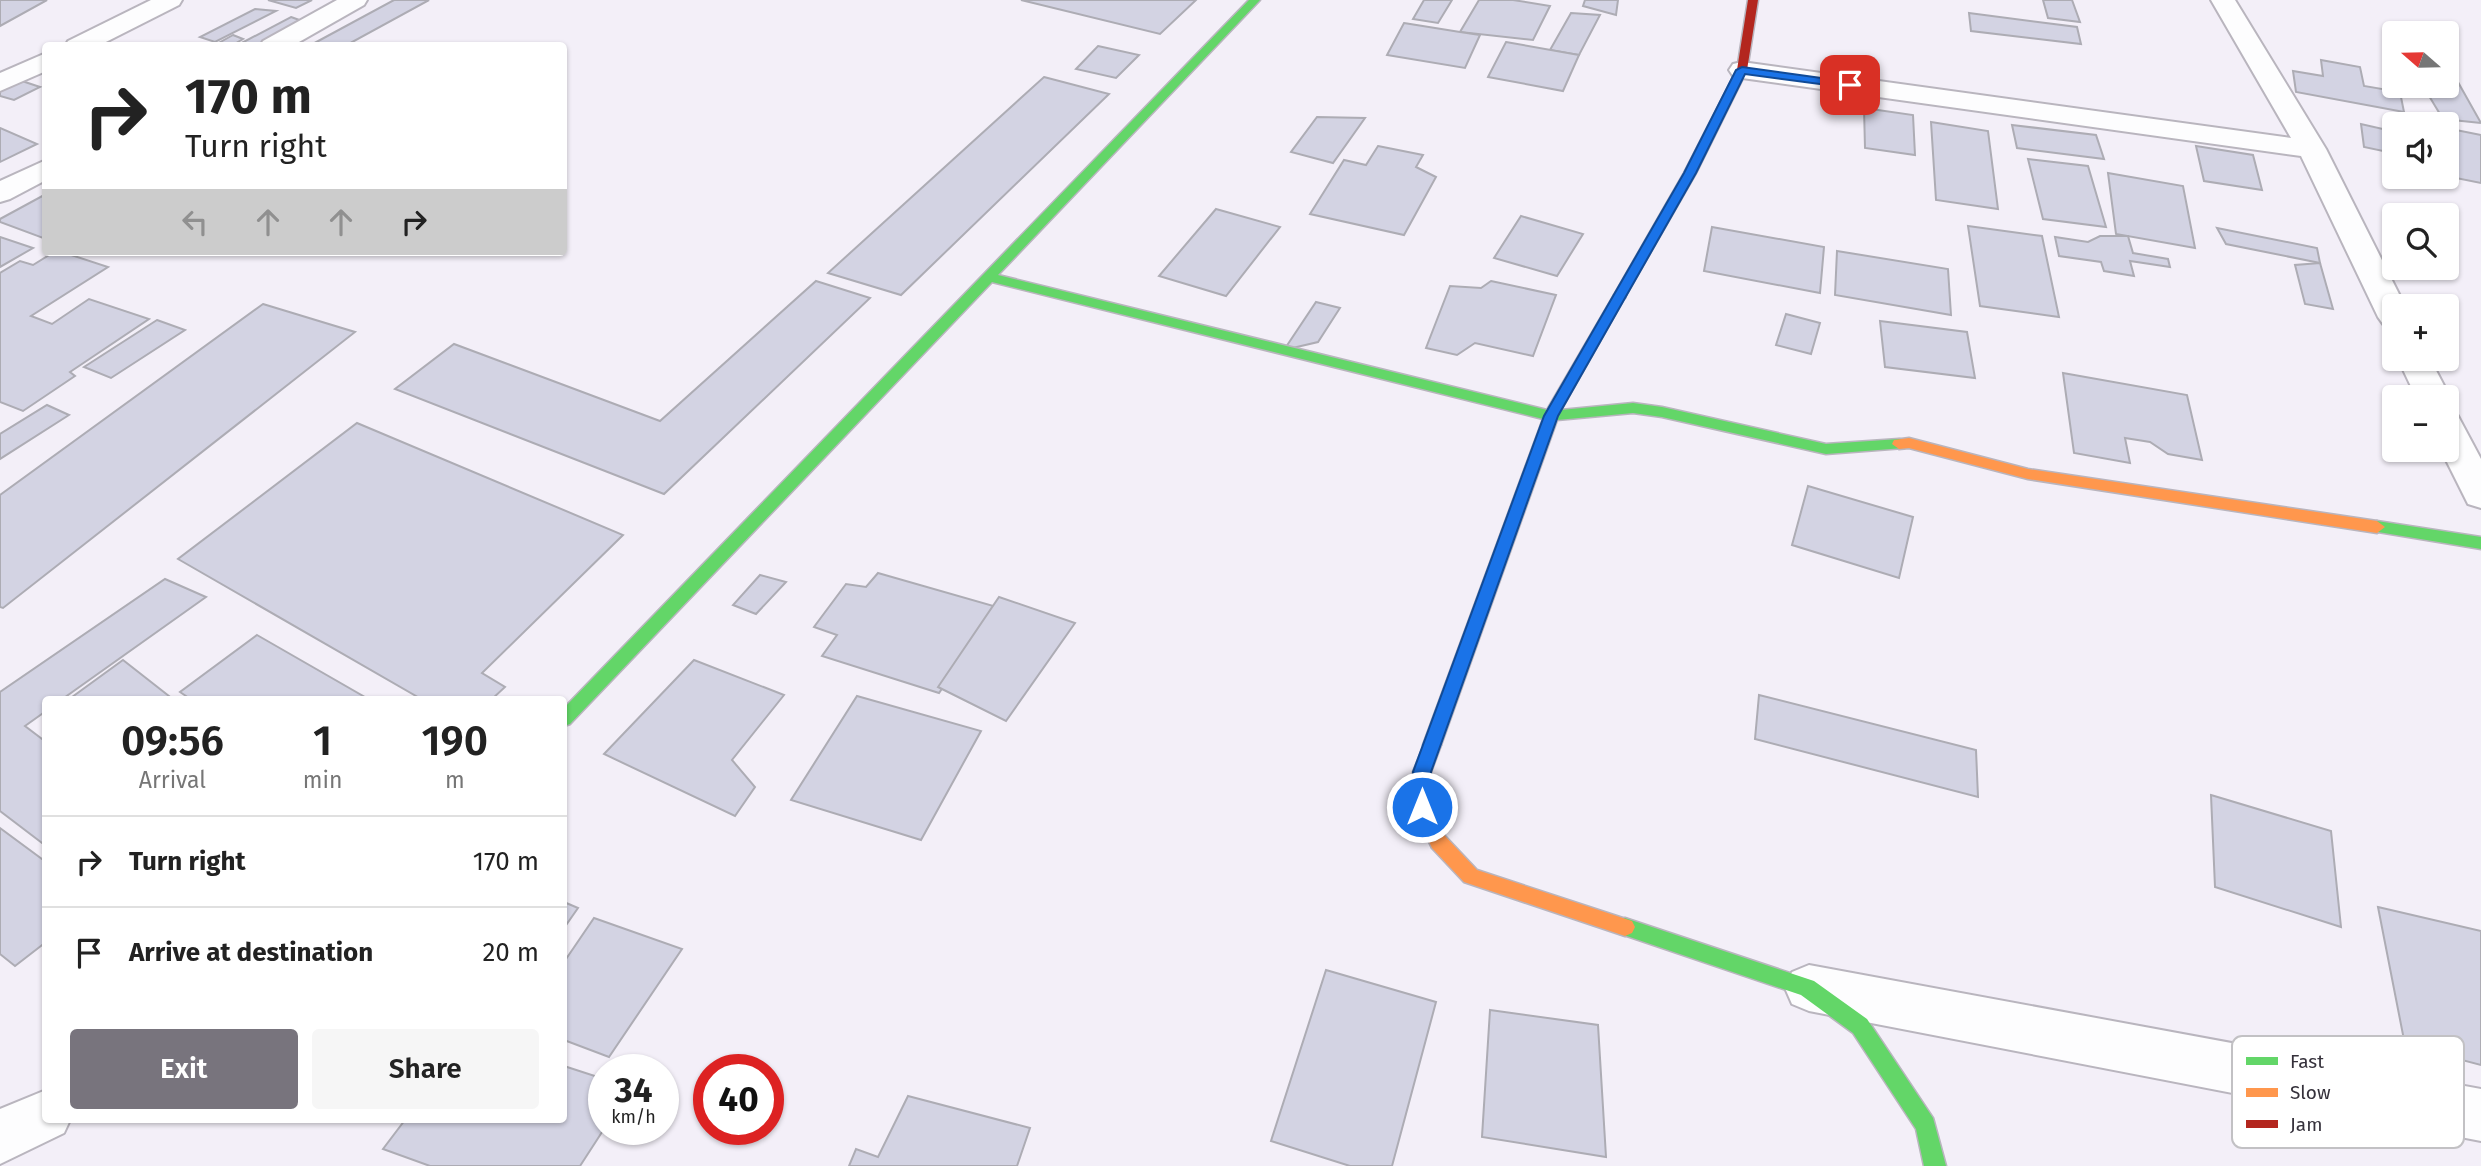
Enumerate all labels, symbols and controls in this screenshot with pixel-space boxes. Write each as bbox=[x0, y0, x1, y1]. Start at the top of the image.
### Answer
north arrow bbox=[2382, 21, 2459, 98]
map controls bbox=[2382, 21, 2459, 462]
pin bbox=[1820, 55, 1880, 115]
icon: arrive bbox=[1831, 66, 1869, 104]
text: 170 m bbox=[185, 67, 312, 126]
icon: right bbox=[70, 70, 161, 161]
button: sound bbox=[2382, 112, 2459, 189]
text: Turn right bbox=[185, 127, 327, 165]
icon: left bbox=[176, 203, 214, 241]
icon: ahead bbox=[249, 203, 287, 241]
icon: ahead bbox=[322, 203, 360, 241]
icon: right bbox=[395, 203, 433, 241]
button: search bbox=[2382, 203, 2459, 280]
button: + bbox=[2382, 294, 2459, 371]
button: − bbox=[2382, 385, 2459, 462]
text: 09:56 bbox=[121, 716, 224, 766]
text: 1 bbox=[313, 716, 332, 766]
text: 190 bbox=[421, 716, 488, 766]
text: Arrival bbox=[139, 766, 206, 794]
text: min bbox=[303, 766, 342, 794]
text: m bbox=[445, 766, 465, 794]
position arrow bbox=[1385, 770, 1459, 844]
icon: right bbox=[70, 843, 108, 881]
text: Turn right bbox=[129, 846, 246, 877]
text: 170 m bbox=[473, 846, 539, 877]
icon: arrive bbox=[70, 934, 108, 972]
text: Arrive at destination bbox=[129, 937, 373, 968]
text: 20 m bbox=[482, 937, 539, 968]
button: Exit bbox=[70, 1029, 298, 1109]
button: Share bbox=[312, 1029, 539, 1109]
legend bbox=[2232, 1036, 2464, 1148]
text: Fast bbox=[2290, 1050, 2324, 1073]
speed limit sign: 40 bbox=[693, 1054, 784, 1145]
text: 34 bbox=[615, 1069, 652, 1111]
text: Slow bbox=[2290, 1081, 2331, 1104]
text: km/h bbox=[611, 1106, 656, 1128]
text: Jam bbox=[2290, 1113, 2322, 1136]

